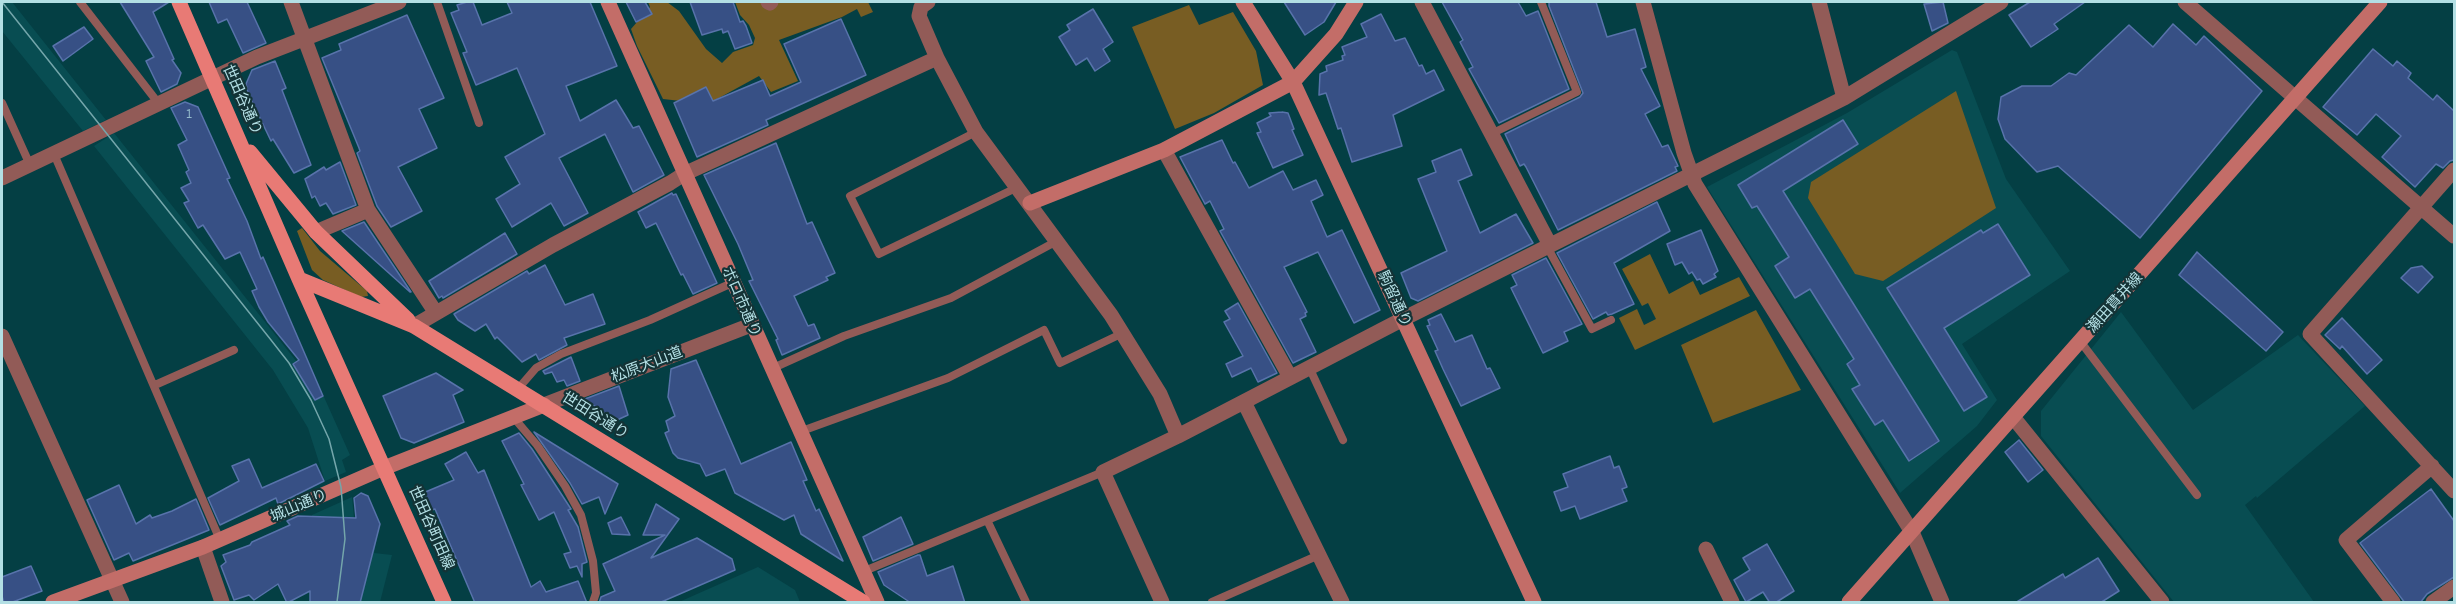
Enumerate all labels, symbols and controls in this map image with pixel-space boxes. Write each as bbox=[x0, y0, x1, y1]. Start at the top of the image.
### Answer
street label: 世田谷通り bbox=[219, 62, 265, 138]
house number: 1 bbox=[186, 108, 192, 122]
street label: ボロ市通り bbox=[718, 264, 764, 340]
street label: 駒留通り bbox=[1373, 268, 1415, 330]
street label: 瀬田貫井線 bbox=[2083, 269, 2147, 337]
street label: 松原大山道 bbox=[609, 343, 685, 387]
street label: 世田谷通り bbox=[558, 388, 632, 444]
street label: 世田谷町田線 bbox=[404, 483, 458, 573]
street label: 城山通り bbox=[268, 486, 330, 526]

